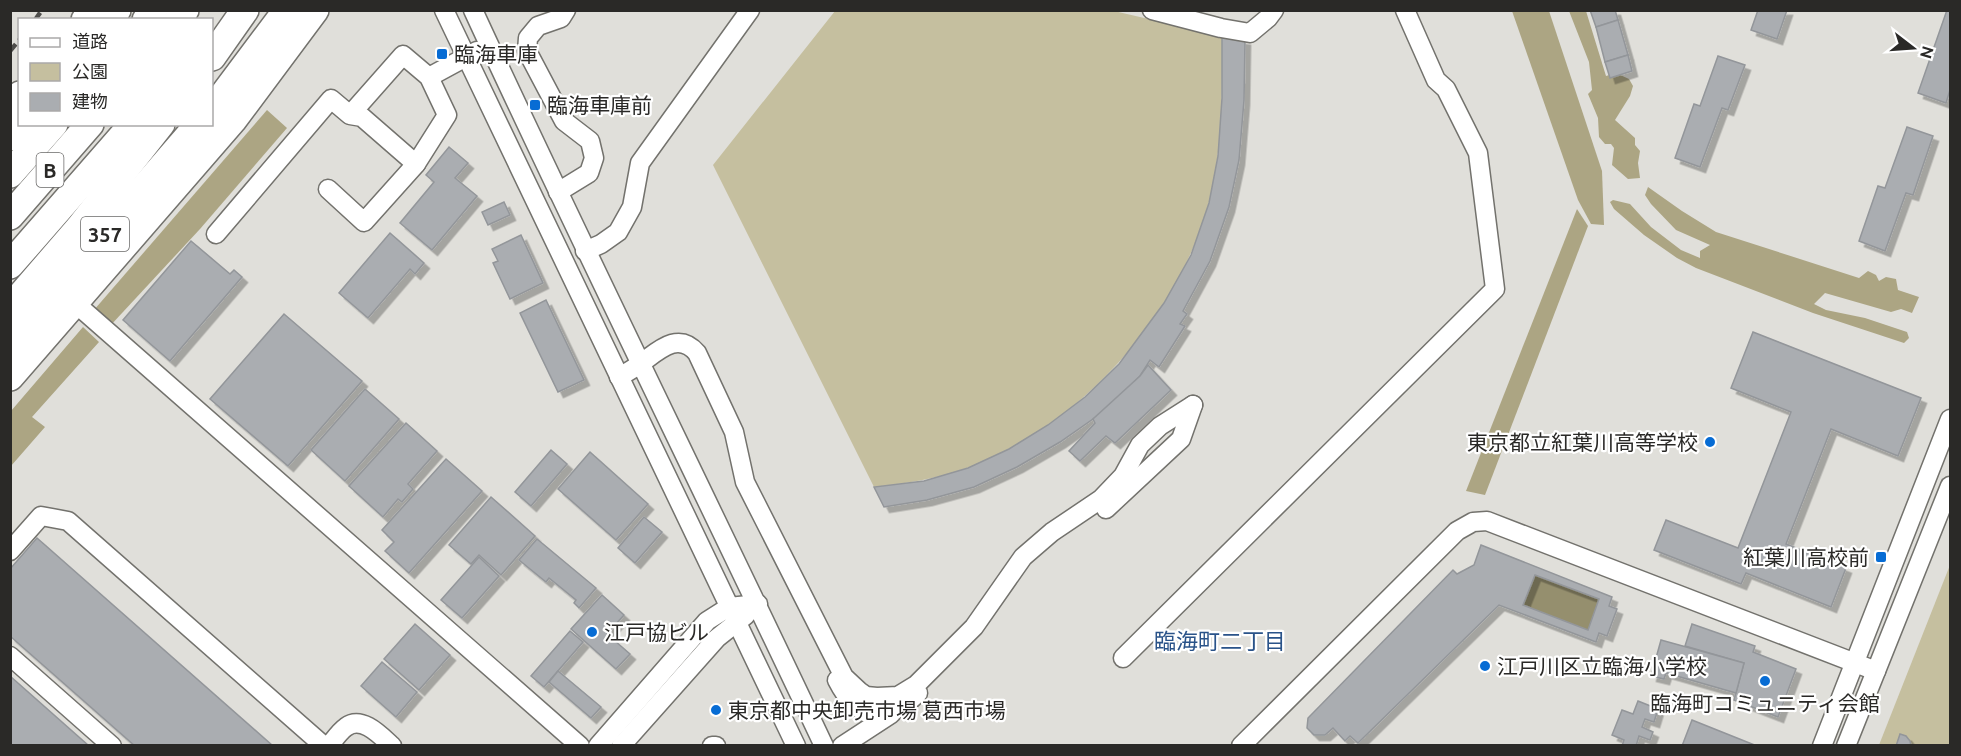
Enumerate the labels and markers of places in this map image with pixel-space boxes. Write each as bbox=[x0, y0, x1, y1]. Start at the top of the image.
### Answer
place label: 臨海車庫 bbox=[454, 42, 538, 66]
marker: 臨海車庫 bbox=[435, 47, 449, 61]
place label: 臨海車庫前 bbox=[547, 93, 652, 117]
marker: 臨海車庫前 bbox=[528, 98, 542, 112]
place label: 東京都立紅葉川高等学校 bbox=[1467, 430, 1698, 454]
marker: 東京都立紅葉川高等学校 bbox=[1703, 435, 1717, 449]
place label: 紅葉川高校前 bbox=[1743, 545, 1869, 569]
marker: 紅葉川高校前 bbox=[1874, 550, 1888, 564]
place label: 江戸協ビル bbox=[604, 620, 709, 644]
marker: 江戸協ビル bbox=[585, 625, 599, 639]
place label: 江戸川区立臨海小学校 bbox=[1497, 654, 1707, 678]
marker: 江戸川区立臨海小学校 bbox=[1478, 659, 1492, 673]
marker: 臨海町コミュニティ会館 bbox=[1758, 674, 1772, 688]
place label: 臨海町コミュニティ会館 bbox=[1650, 691, 1880, 715]
place label: 東京都中央卸売市場 葛西市場 bbox=[728, 698, 1006, 722]
marker: 東京都中央卸売市場 葛西市場 bbox=[709, 703, 723, 717]

